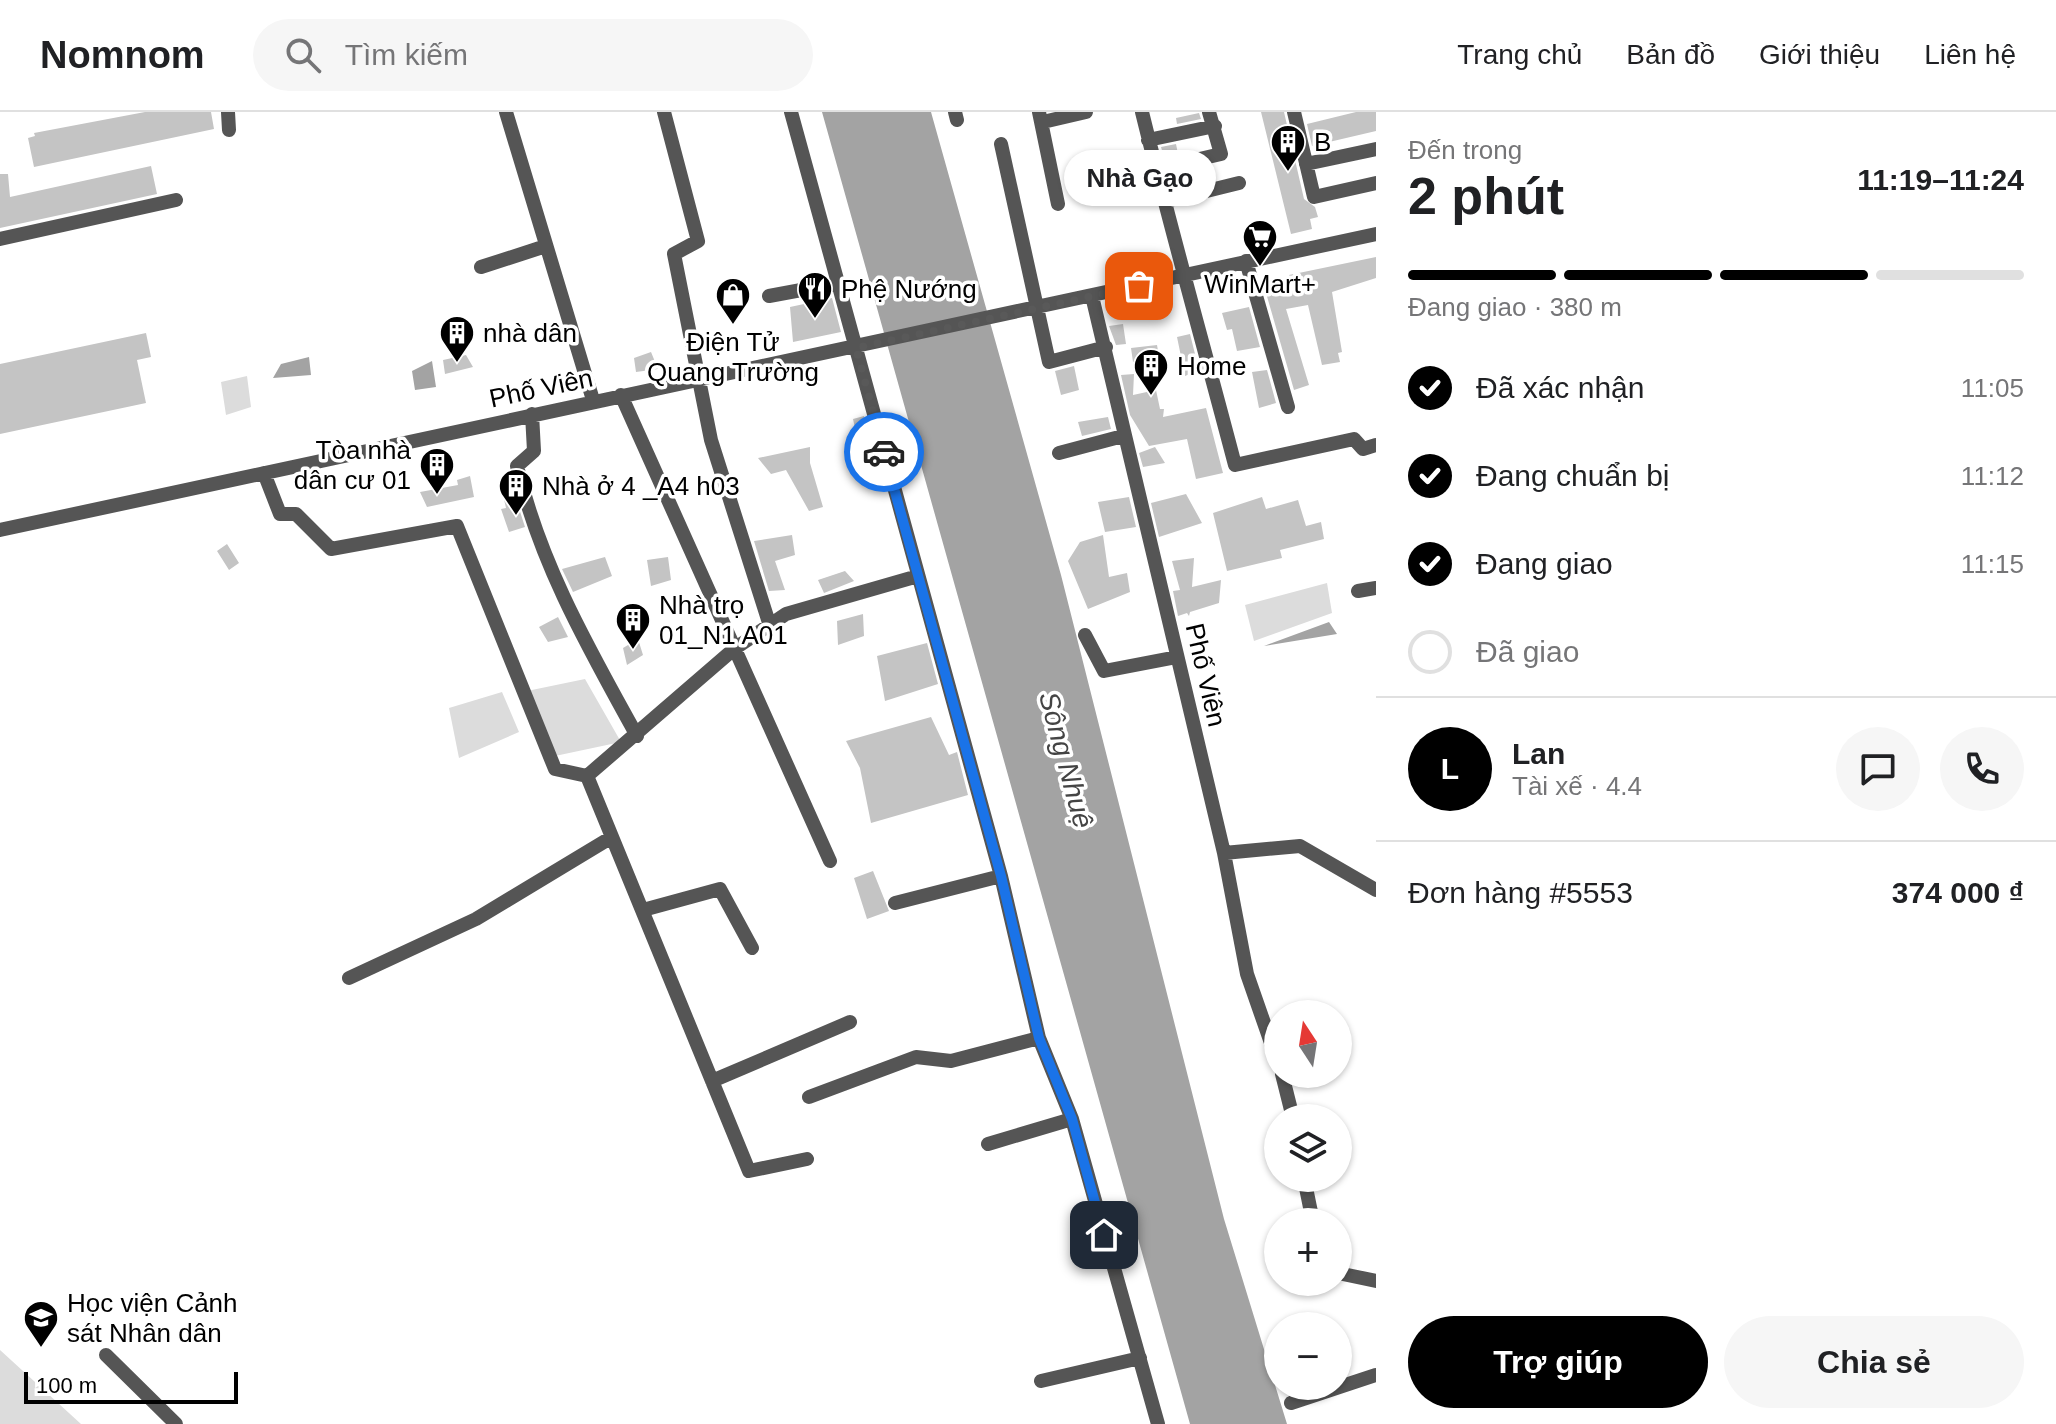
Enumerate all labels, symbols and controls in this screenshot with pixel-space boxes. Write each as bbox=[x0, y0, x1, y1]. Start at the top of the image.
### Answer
search box bbox=[253, 19, 813, 91]
icon: search bbox=[281, 33, 325, 77]
text: Nomnom bbox=[40, 34, 205, 76]
text: Tìm kiếm bbox=[345, 38, 468, 71]
text: Trang chủ bbox=[1457, 39, 1582, 70]
text: Bản đồ bbox=[1626, 39, 1715, 70]
text: Giới thiệu bbox=[1759, 39, 1880, 70]
text: Liên hệ bbox=[1924, 39, 2016, 70]
building icon: B bbox=[1269, 123, 1307, 173]
place label: B bbox=[1314, 127, 1331, 157]
text: Đến trong bbox=[1408, 135, 1522, 165]
callout: Nhà Gạo bbox=[1063, 150, 1215, 206]
text: Nhà Gạo bbox=[1087, 163, 1193, 193]
text: 11:19–11:24 bbox=[1857, 163, 2024, 196]
text: 2 phút bbox=[1408, 167, 1564, 225]
supermarket icon: WinMart+ bbox=[1241, 218, 1279, 268]
pin bbox=[1105, 252, 1173, 320]
icon: bag bbox=[1117, 264, 1161, 308]
place label: WinMart+ bbox=[1204, 269, 1316, 299]
restaurant icon: Phệ Nướng bbox=[796, 270, 834, 320]
place label: Phệ Nướng bbox=[841, 274, 977, 304]
shop icon: Điện Tử Quang Trường bbox=[714, 276, 752, 326]
text: Đang giao · 380 m bbox=[1408, 292, 1622, 322]
building icon: nhà dân bbox=[438, 314, 476, 364]
place label: nhà dân bbox=[483, 318, 577, 348]
place label: Điện Tử Quang Trường bbox=[647, 327, 819, 387]
building icon: Home bbox=[1132, 347, 1170, 397]
place label: Home bbox=[1177, 351, 1246, 381]
street label: Phố Viên bbox=[486, 362, 596, 414]
icon: check bbox=[1408, 366, 1452, 410]
text: Đã xác nhận bbox=[1476, 371, 1644, 404]
text: 11:05 bbox=[1961, 373, 2024, 403]
courier bbox=[844, 412, 924, 492]
icon: car bbox=[862, 430, 906, 474]
place label: Tòa nhà dân cư 01 bbox=[294, 435, 412, 495]
building icon: Tòa nhà dân cư 01 bbox=[418, 446, 456, 496]
icon: check bbox=[1408, 454, 1452, 498]
text: Đang chuẩn bị bbox=[1476, 459, 1669, 492]
text: 11:12 bbox=[1961, 461, 2024, 491]
building icon: Nhà ở 4 _A4 h03 bbox=[497, 467, 535, 517]
place label: Nhà ở 4 _A4 h03 bbox=[542, 471, 740, 501]
icon: check bbox=[1408, 542, 1452, 586]
text: Đang giao bbox=[1476, 547, 1613, 580]
text: 11:15 bbox=[1961, 549, 2024, 579]
place label: Nhà trọ 01_N1 A01 bbox=[659, 590, 788, 650]
building icon: Nhà trọ 01_N1 A01 bbox=[614, 601, 652, 651]
street label: Phố Viên bbox=[1180, 620, 1232, 730]
text: Đã giao bbox=[1476, 635, 1579, 668]
water label: Sông Nhuệ bbox=[1033, 688, 1099, 832]
button: chat bbox=[1836, 727, 1920, 811]
button: phone bbox=[1940, 727, 2024, 811]
text: Lan bbox=[1512, 737, 1565, 770]
text: L bbox=[1441, 752, 1459, 785]
text: Tài xế · 4.4 bbox=[1512, 771, 1642, 801]
text: Đơn hàng #5553 bbox=[1408, 876, 1633, 909]
text: 374 000 ₫ bbox=[1892, 876, 2024, 909]
north arrow bbox=[1264, 1000, 1352, 1088]
map controls bbox=[1264, 1000, 1352, 1400]
button: layers bbox=[1264, 1104, 1352, 1192]
pin bbox=[1070, 1201, 1138, 1269]
button: + bbox=[1264, 1208, 1352, 1296]
icon: home bbox=[1082, 1213, 1126, 1257]
place label: Học viện Cảnh sát Nhân dân bbox=[67, 1288, 238, 1348]
school or university icon: Học viện Cảnh sát Nhân dân bbox=[22, 1299, 60, 1349]
button: − bbox=[1264, 1312, 1352, 1400]
button: Trợ giúp bbox=[1408, 1316, 1708, 1408]
button: Chia sẻ bbox=[1724, 1316, 2024, 1408]
scale bar bbox=[24, 1368, 238, 1404]
text: 100 m bbox=[36, 1373, 97, 1398]

